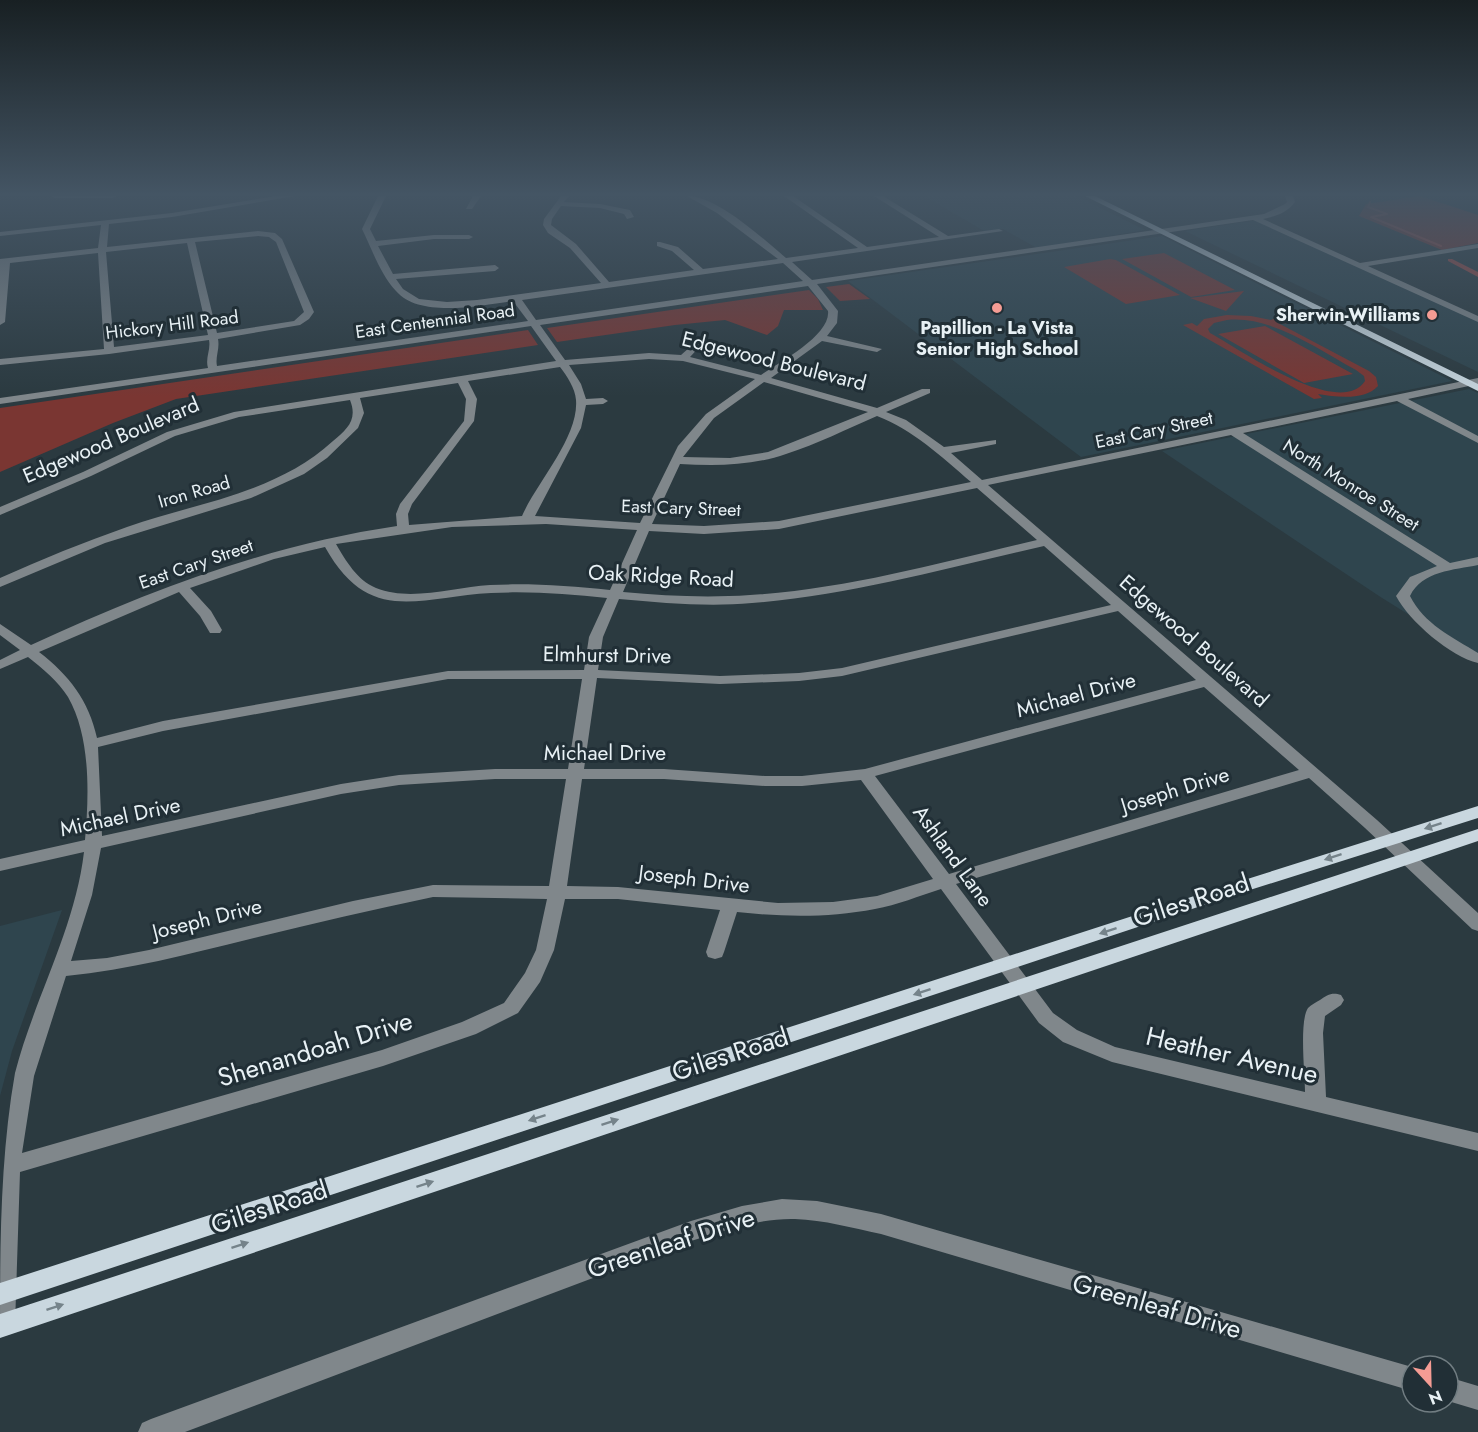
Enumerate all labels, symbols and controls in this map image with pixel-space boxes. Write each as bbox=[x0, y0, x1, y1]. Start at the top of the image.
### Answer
street label: East Centennial Road bbox=[354, 297, 516, 345]
marker: Papillion - La Vista Senior High School bbox=[990, 301, 1004, 315]
place label: Sherwin-Williams bbox=[1276, 302, 1420, 328]
street label: Hickory Hill Road bbox=[104, 304, 240, 346]
marker: Sherwin-Williams bbox=[1425, 308, 1439, 322]
place label: Papillion - La Vista Senior High School bbox=[916, 315, 1078, 362]
street label: Edgewood Boulevard bbox=[679, 324, 869, 398]
street label: Edgewood Boulevard bbox=[18, 389, 204, 491]
street label: East Cary Street bbox=[1093, 405, 1216, 455]
street label: North Monroe Street bbox=[1278, 433, 1425, 538]
street label: Iron Road bbox=[155, 469, 233, 515]
street label: East Cary Street bbox=[621, 493, 742, 523]
street label: East Cary Street bbox=[135, 532, 257, 596]
street label: Oak Ridge Road bbox=[587, 557, 735, 595]
street label: Edgewood Boulevard bbox=[1113, 568, 1275, 714]
street label: Elmhurst Drive bbox=[542, 639, 672, 671]
street label: Michael Drive bbox=[1013, 665, 1139, 725]
street label: Michael Drive bbox=[544, 738, 666, 768]
street label: Joseph Drive bbox=[1114, 759, 1233, 822]
street label: Michael Drive bbox=[57, 790, 183, 844]
street label: Ashland Lane bbox=[906, 799, 1000, 913]
one-way arrow bbox=[1424, 822, 1442, 831]
one-way arrow bbox=[1324, 853, 1342, 863]
street label: Joseph Drive bbox=[634, 857, 751, 901]
street label: Giles Road bbox=[1128, 863, 1254, 937]
street label: Joseph Drive bbox=[146, 891, 265, 948]
one-way arrow bbox=[1098, 926, 1116, 936]
one-way arrow bbox=[913, 987, 931, 997]
street label: Shenandoah Drive bbox=[213, 1001, 417, 1097]
street label: Giles Road bbox=[667, 1017, 793, 1091]
street label: Heather Avenue bbox=[1142, 1017, 1322, 1093]
one-way arrow bbox=[528, 1113, 546, 1123]
one-way arrow bbox=[601, 1117, 619, 1126]
street label: Giles Road bbox=[206, 1170, 332, 1244]
one-way arrow bbox=[416, 1178, 434, 1188]
street label: Greenleaf Drive bbox=[582, 1198, 760, 1288]
one-way arrow bbox=[232, 1240, 250, 1250]
street label: Greenleaf Drive bbox=[1068, 1264, 1246, 1348]
one-way arrow bbox=[47, 1302, 65, 1311]
north arrow bbox=[1400, 1354, 1460, 1414]
text: N bbox=[1425, 1384, 1446, 1410]

